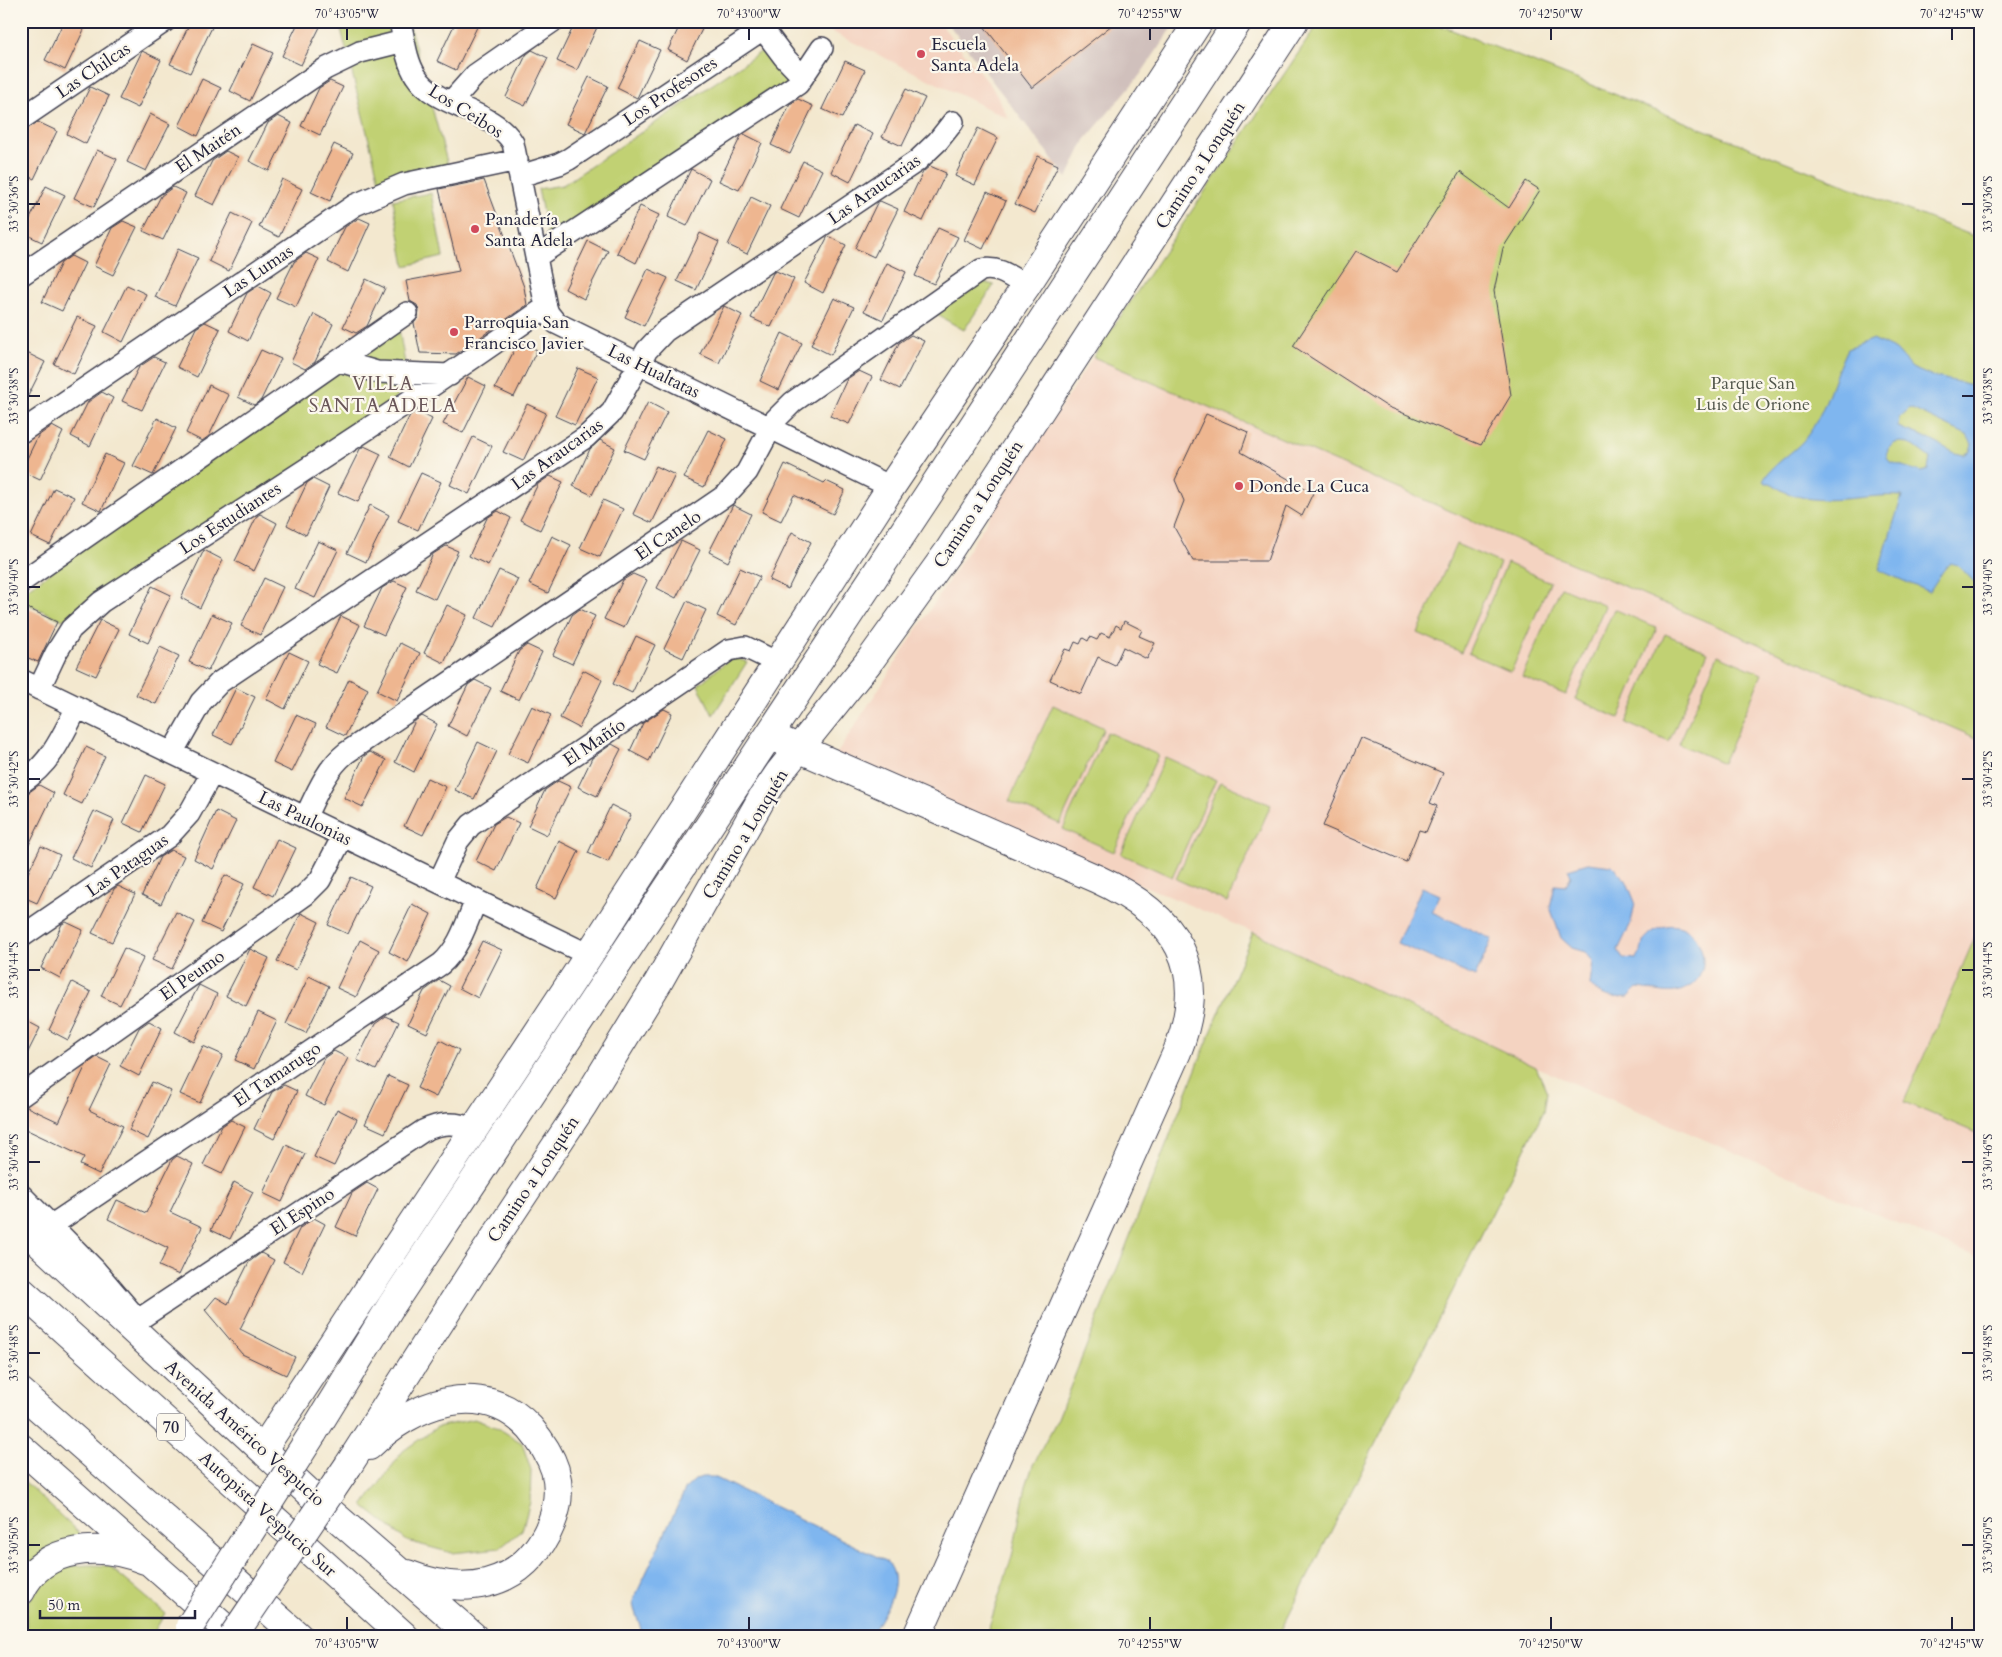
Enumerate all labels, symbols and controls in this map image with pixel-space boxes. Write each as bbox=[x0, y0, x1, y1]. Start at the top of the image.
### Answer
text: 70°43'05"W bbox=[315, 6, 380, 22]
text: 70°43'00"W bbox=[717, 6, 782, 22]
text: 70°42'55"W bbox=[1118, 6, 1183, 22]
text: 70°42'50"W bbox=[1519, 6, 1584, 22]
text: 70°42'45"W bbox=[1920, 6, 1985, 22]
place label: Escuela Santa Adela bbox=[931, 32, 1019, 78]
street label: Las Chilcas bbox=[51, 36, 135, 104]
marker: Escuela Santa Adela bbox=[915, 48, 927, 60]
street label: Los Profesores bbox=[618, 51, 722, 132]
street label: Los Ceibos bbox=[424, 79, 508, 144]
street label: Camino a Lonquén bbox=[1150, 96, 1252, 234]
street label: El Maitén bbox=[170, 117, 247, 180]
street label: Las Araucarias bbox=[823, 148, 926, 231]
text: 33°30'36"S bbox=[6, 176, 22, 232]
text: 33°30'36"S bbox=[1980, 176, 1996, 232]
place label: Panadería Santa Adela bbox=[485, 207, 573, 253]
marker: Panadería Santa Adela bbox=[469, 223, 481, 235]
street label: Las Lumas bbox=[218, 239, 298, 304]
place label: Parroquia San Francisco Javier bbox=[464, 310, 584, 356]
marker: Parroquia San Francisco Javier bbox=[448, 326, 460, 338]
street label: Las Hualtatas bbox=[603, 338, 704, 405]
text: 33°30'38"S bbox=[6, 368, 22, 424]
text: 33°30'38"S bbox=[1980, 368, 1996, 424]
district label: VILLA SANTA ADELA bbox=[309, 371, 457, 419]
park label: Parque San Luis de Orione bbox=[1696, 371, 1810, 417]
street label: Las Araucarias bbox=[506, 413, 608, 496]
street label: Camino a Lonquén bbox=[928, 435, 1030, 573]
place label: Donde La Cuca bbox=[1249, 474, 1370, 499]
street label: Los Estudiantes bbox=[175, 476, 286, 561]
marker: Donde La Cuca bbox=[1233, 480, 1245, 492]
street label: El Canelo bbox=[630, 504, 706, 567]
text: 33°30'40"S bbox=[6, 559, 22, 615]
text: 33°30'40"S bbox=[1980, 559, 1996, 615]
street label: El Mañío bbox=[558, 712, 631, 772]
text: 33°30'42"S bbox=[6, 751, 22, 807]
text: 33°30'42"S bbox=[1980, 751, 1996, 807]
street label: Camino a Lonquén bbox=[697, 764, 795, 904]
street label: Las Paulonias bbox=[254, 785, 356, 852]
street label: Las Pataguas bbox=[81, 828, 173, 903]
text: 33°30'44"S bbox=[6, 942, 22, 998]
text: 33°30'44"S bbox=[1980, 942, 1996, 998]
street label: El Peumo bbox=[155, 944, 230, 1007]
street label: El Tamarugo bbox=[229, 1036, 326, 1113]
street label: Camino a Lonquén bbox=[482, 1110, 586, 1248]
text: 33°30'46"S bbox=[6, 1134, 22, 1190]
text: 33°30'46"S bbox=[1980, 1134, 1996, 1190]
street label: El Espino bbox=[265, 1181, 340, 1242]
text: 33°30'48"S bbox=[6, 1325, 22, 1381]
text: 33°30'48"S bbox=[1980, 1325, 1996, 1381]
street label: Avenida Américo Vespucio bbox=[159, 1354, 331, 1512]
road number: 70 bbox=[157, 1414, 185, 1440]
street label: Autopista Vespucio Sur bbox=[193, 1446, 342, 1583]
text: 33°30'50"S bbox=[6, 1517, 22, 1573]
text: 33°30'50"S bbox=[1980, 1517, 1996, 1573]
scale bar bbox=[40, 1587, 195, 1619]
text: 50 m bbox=[48, 1595, 80, 1615]
text: 70°43'05"W bbox=[315, 1636, 380, 1652]
text: 70°43'00"W bbox=[717, 1636, 782, 1652]
text: 70°42'55"W bbox=[1118, 1636, 1183, 1652]
text: 70°42'50"W bbox=[1519, 1636, 1584, 1652]
text: 70°42'45"W bbox=[1920, 1636, 1985, 1652]

